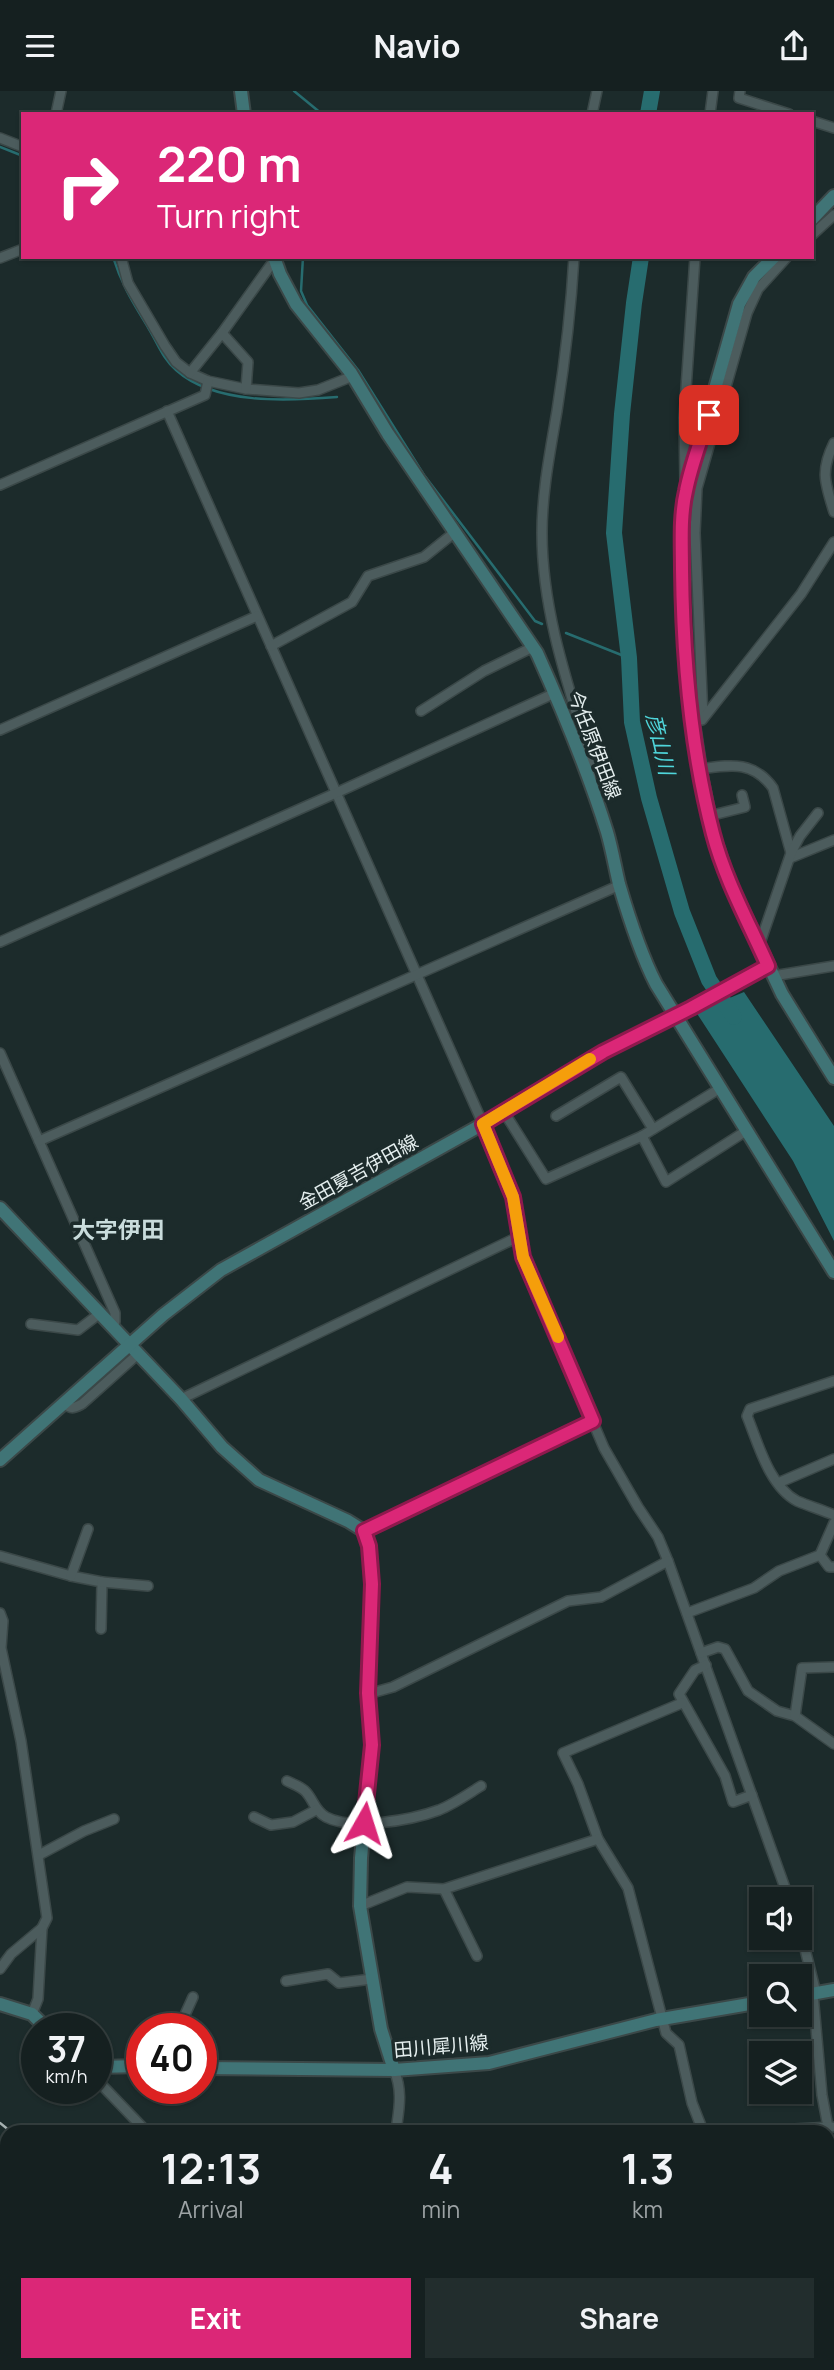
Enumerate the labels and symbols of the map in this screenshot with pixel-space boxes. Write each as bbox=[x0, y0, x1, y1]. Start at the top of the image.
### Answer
pin bbox=[679, 385, 739, 445]
street label: 今任原伊田線 bbox=[562, 687, 628, 803]
water label: 彦山川 bbox=[640, 710, 682, 780]
street label: 金田夏吉伊田線 bbox=[294, 1128, 422, 1216]
district label: 大字伊田 bbox=[72, 1213, 164, 1245]
position arrow bbox=[327, 1786, 401, 1860]
speed limit sign: 40 bbox=[126, 2013, 217, 2104]
street label: 田川犀川線 bbox=[393, 2029, 489, 2063]

